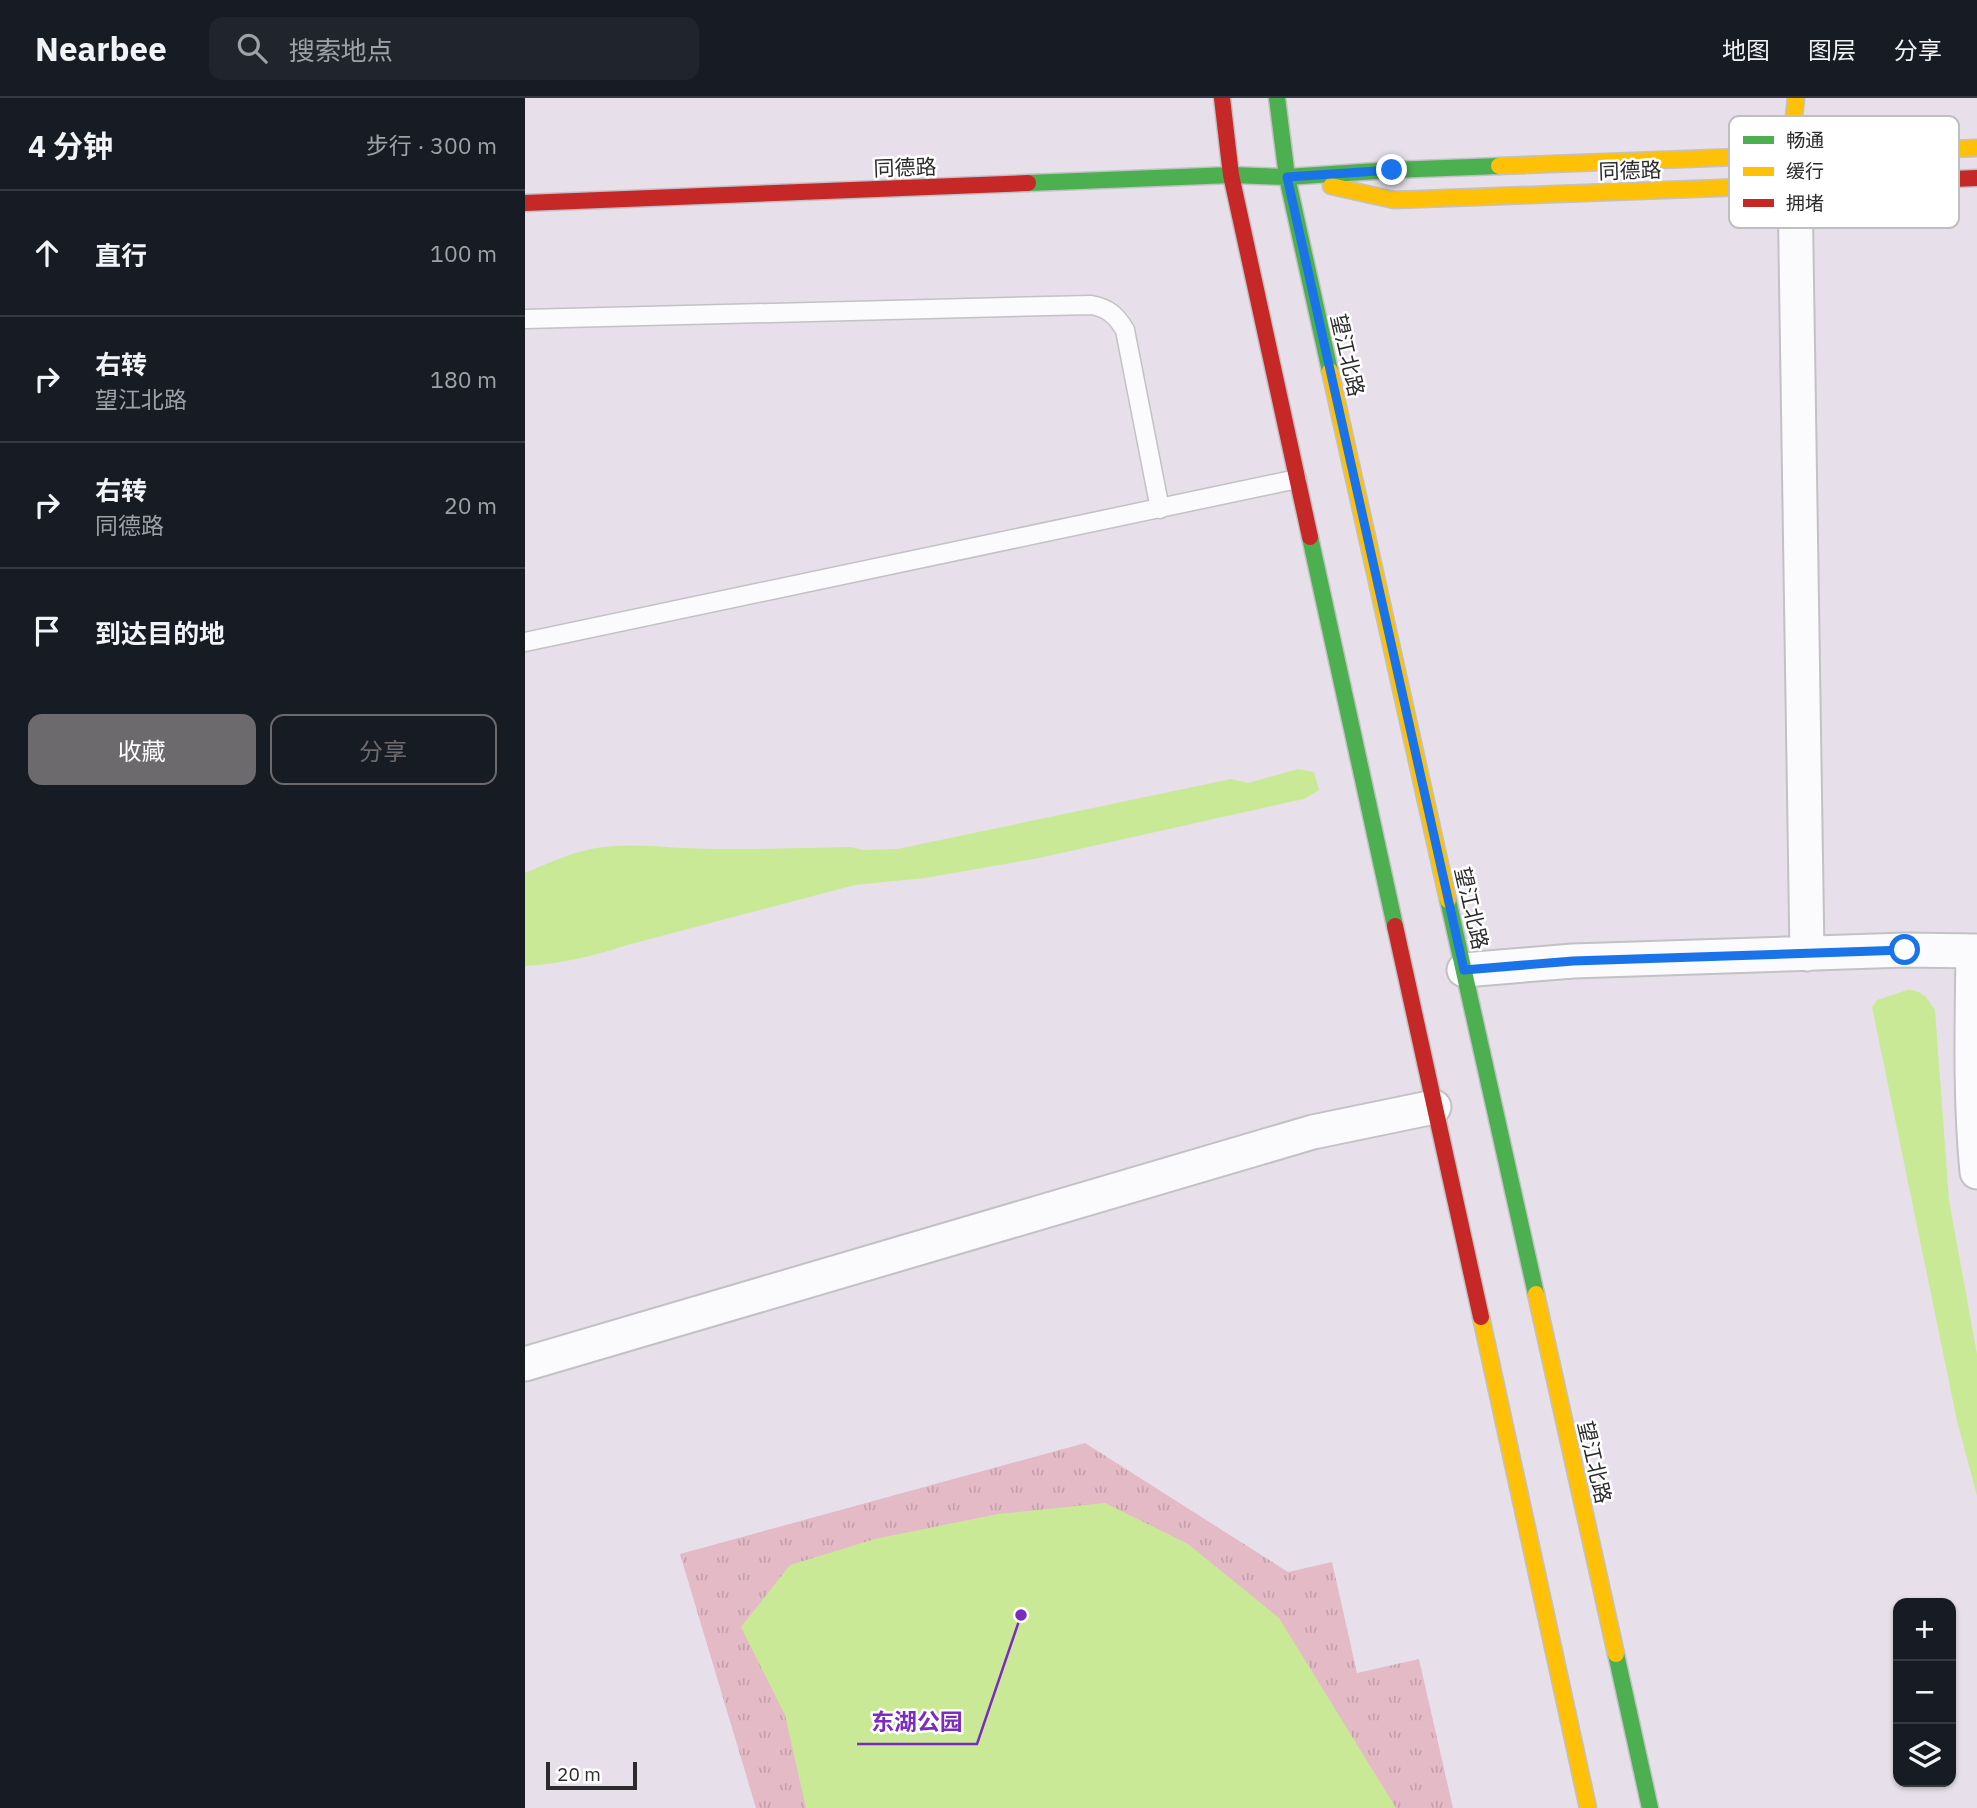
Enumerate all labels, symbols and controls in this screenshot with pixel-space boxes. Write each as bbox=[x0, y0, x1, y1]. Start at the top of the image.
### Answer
search box bbox=[209, 17, 699, 80]
text: Nearbee bbox=[35, 27, 167, 70]
icon: search bbox=[233, 29, 271, 67]
text: 搜索地点 bbox=[289, 33, 393, 67]
text: 地图 bbox=[1722, 34, 1770, 66]
text: 图层 bbox=[1808, 34, 1856, 66]
text: 分享 bbox=[1894, 34, 1942, 66]
legend bbox=[1729, 116, 1959, 228]
text: 4 分钟 bbox=[28, 126, 113, 165]
text: 畅通 bbox=[1786, 128, 1824, 152]
text: 步行 · 300 m bbox=[366, 130, 497, 160]
street label: 同德路 bbox=[873, 152, 937, 182]
route end bbox=[1376, 154, 1407, 185]
street label: 同德路 bbox=[1598, 155, 1662, 185]
text: 缓行 bbox=[1786, 159, 1824, 183]
text: 拥堵 bbox=[1786, 191, 1824, 215]
icon: ahead bbox=[28, 234, 66, 272]
text: 直行 bbox=[95, 238, 147, 272]
text: 100 m bbox=[430, 238, 497, 268]
street label: 望江北路 bbox=[1325, 311, 1371, 399]
text: 右转 bbox=[95, 347, 147, 381]
icon: right bbox=[28, 360, 66, 398]
text: 180 m bbox=[430, 364, 497, 394]
text: 望江北路 bbox=[95, 384, 187, 414]
text: 右转 bbox=[95, 473, 147, 507]
icon: right bbox=[28, 486, 66, 524]
text: 20 m bbox=[444, 490, 497, 520]
text: 同德路 bbox=[95, 510, 164, 540]
icon: arrive bbox=[28, 612, 66, 650]
text: 到达目的地 bbox=[95, 616, 225, 650]
button: 收藏 bbox=[28, 714, 256, 785]
button: 分享 bbox=[270, 714, 497, 785]
street label: 望江北路 bbox=[1449, 864, 1495, 952]
route start bbox=[1889, 934, 1920, 965]
street label: 望江北路 bbox=[1572, 1418, 1618, 1506]
map controls bbox=[1893, 1598, 1956, 1787]
button: + bbox=[1893, 1598, 1956, 1661]
button: − bbox=[1893, 1661, 1956, 1724]
callout: 东湖公园 bbox=[857, 1700, 977, 1744]
text: 东湖公园 bbox=[871, 1706, 963, 1736]
button: layers bbox=[1893, 1724, 1956, 1787]
scale bar bbox=[546, 1759, 637, 1791]
text: 20 m bbox=[557, 1762, 601, 1786]

